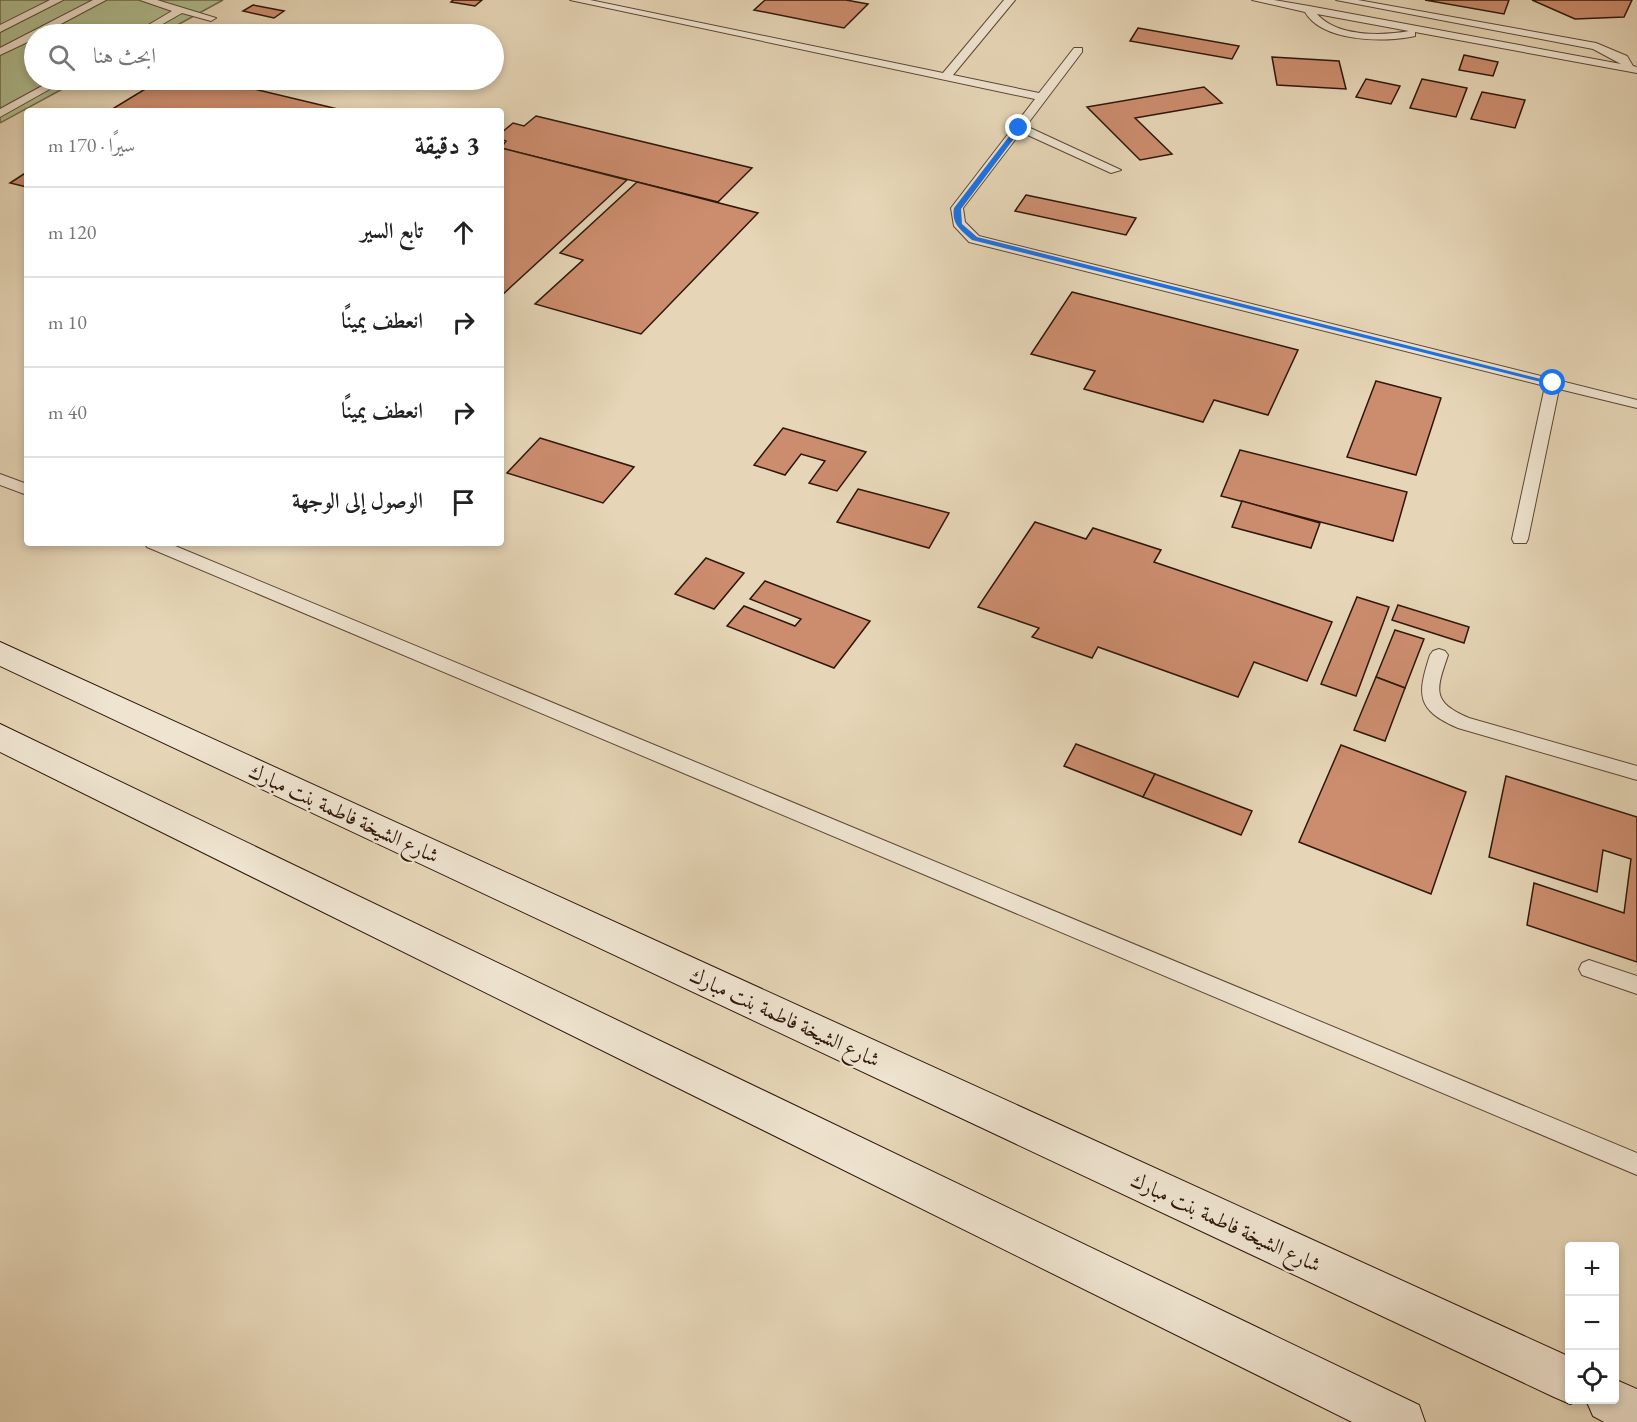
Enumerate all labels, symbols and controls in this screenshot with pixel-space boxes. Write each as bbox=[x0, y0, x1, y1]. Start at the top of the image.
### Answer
search box bbox=[24, 24, 504, 90]
icon: search bbox=[45, 41, 78, 74]
text: ابحث هنا bbox=[93, 41, 156, 70]
route end bbox=[1005, 114, 1031, 140]
text: 3 دقيقة bbox=[415, 128, 480, 162]
text: سيرًا · 170 m bbox=[48, 132, 135, 158]
text: تابع السير bbox=[360, 216, 423, 245]
icon: ahead bbox=[447, 216, 480, 249]
text: 120 m bbox=[48, 219, 96, 245]
text: انعطف يمينًا bbox=[341, 306, 423, 335]
icon: right bbox=[447, 306, 480, 339]
text: 10 m bbox=[48, 309, 87, 335]
route start bbox=[1539, 369, 1565, 395]
text: انعطف يمينًا bbox=[341, 396, 423, 425]
icon: right bbox=[447, 396, 480, 429]
text: 40 m bbox=[48, 399, 87, 425]
text: الوصول إلى الوجهة bbox=[292, 486, 423, 515]
icon: arrive bbox=[447, 486, 480, 519]
street label: شارع الشيخة فاطمة بنت مبارك bbox=[242, 757, 444, 874]
street label: شارع الشيخة فاطمة بنت مبارك bbox=[683, 961, 885, 1078]
street label: شارع الشيخة فاطمة بنت مبارك bbox=[1124, 1166, 1326, 1283]
map controls bbox=[1565, 1242, 1619, 1404]
button: + bbox=[1565, 1242, 1619, 1296]
button: − bbox=[1565, 1296, 1619, 1350]
button: locate bbox=[1565, 1350, 1619, 1404]

